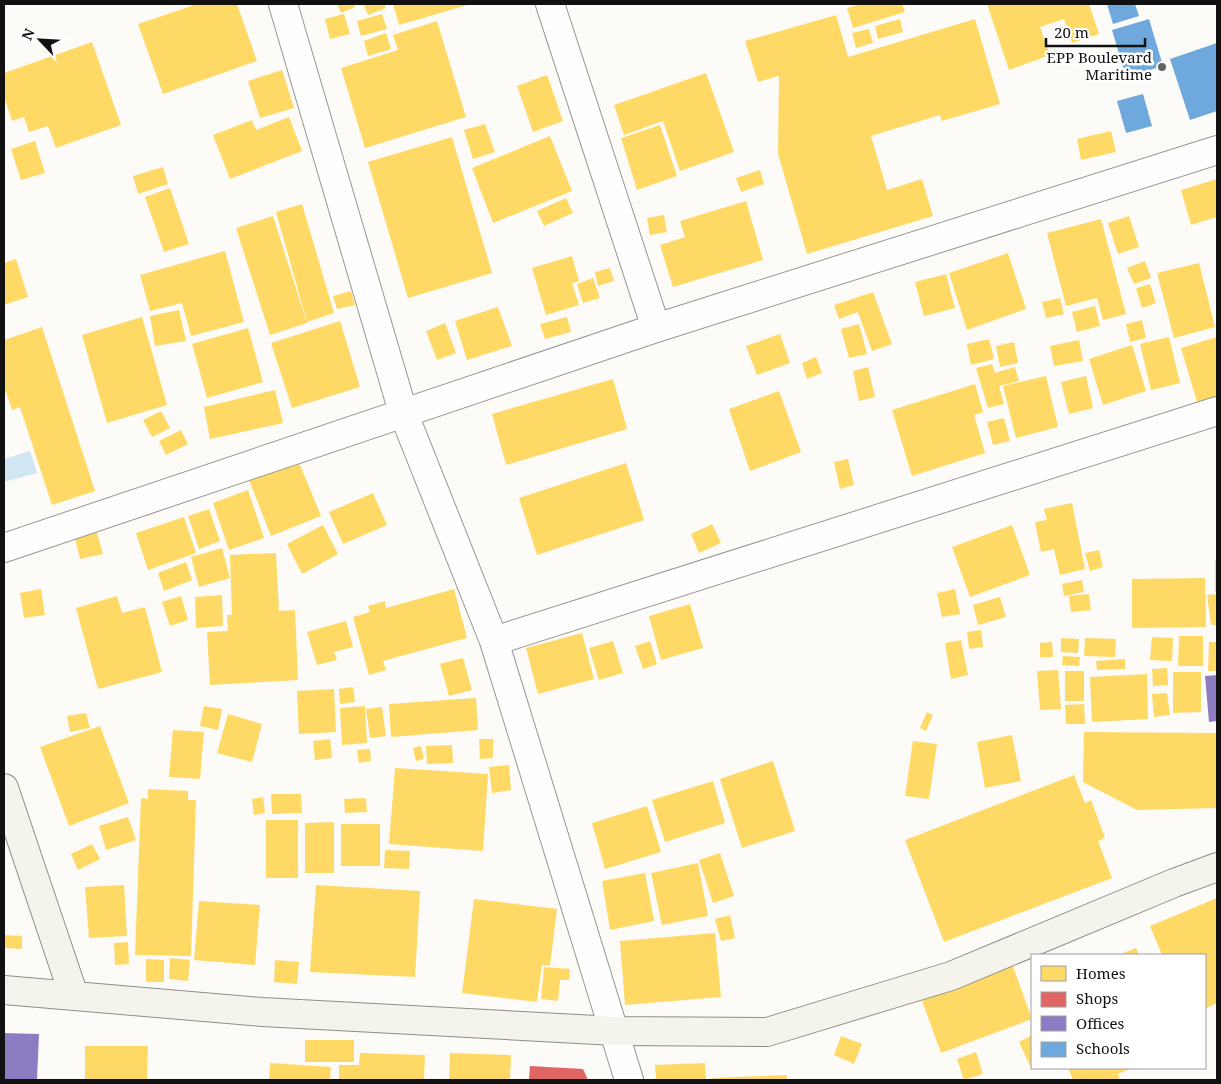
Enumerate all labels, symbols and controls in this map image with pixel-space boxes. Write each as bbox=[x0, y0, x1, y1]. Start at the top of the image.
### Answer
north arrow bbox=[15, 15, 65, 65]
scale bar bbox=[1046, 15, 1145, 47]
text: 20 m bbox=[1054, 22, 1089, 42]
text: N bbox=[17, 25, 39, 43]
place label: EPP Boulevard Maritime bbox=[1047, 47, 1152, 84]
marker: EPP Boulevard Maritime bbox=[1156, 61, 1168, 73]
legend bbox=[1031, 954, 1206, 1069]
text: Homes bbox=[1076, 963, 1126, 983]
text: Shops bbox=[1076, 988, 1119, 1008]
text: Offices bbox=[1076, 1013, 1125, 1033]
text: Schools bbox=[1076, 1038, 1130, 1058]

